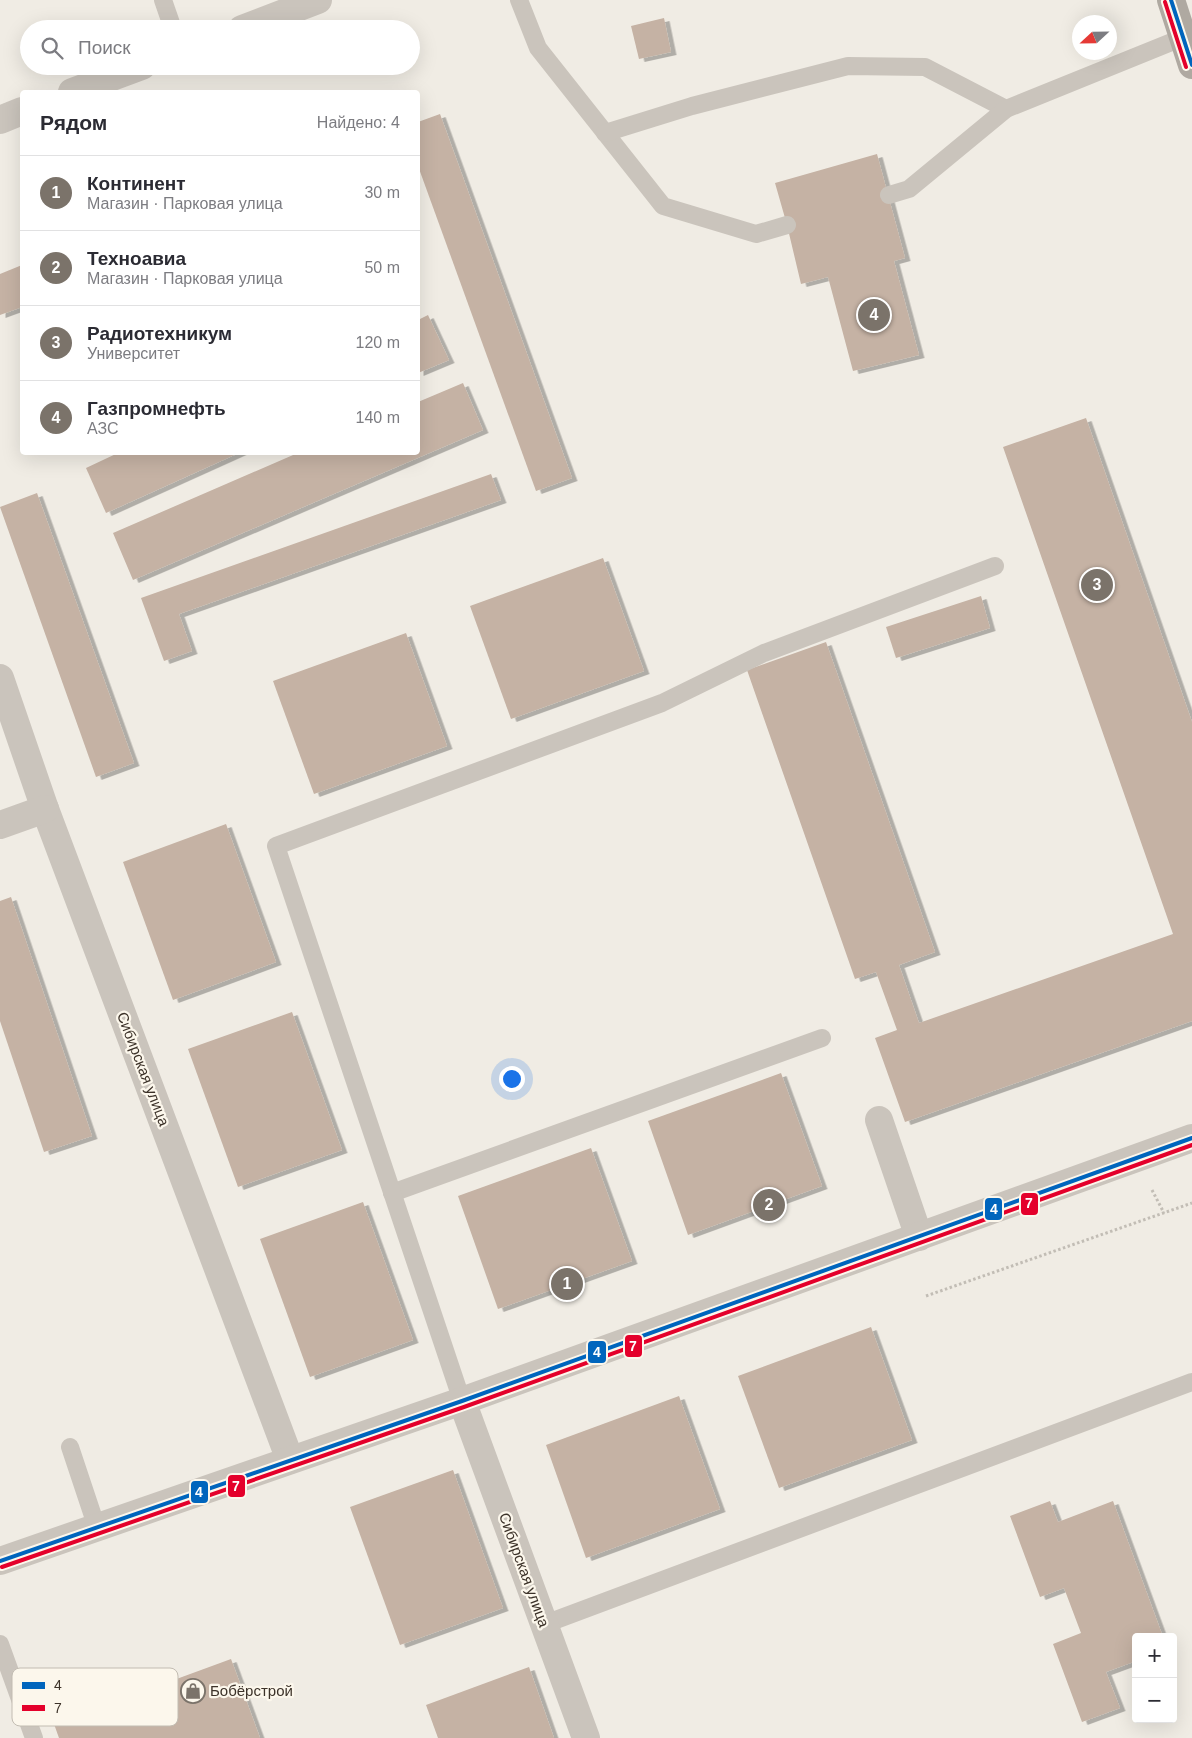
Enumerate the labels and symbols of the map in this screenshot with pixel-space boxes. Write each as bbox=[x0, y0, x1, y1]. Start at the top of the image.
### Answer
north arrow bbox=[1072, 15, 1117, 60]
pin: 4 bbox=[858, 296, 890, 334]
pin: 3 bbox=[1081, 566, 1113, 604]
street label: Сибирская улица bbox=[114, 1009, 173, 1129]
your location bbox=[499, 1066, 525, 1092]
pin: 2 bbox=[753, 1186, 785, 1224]
line badge: 7 bbox=[1020, 1192, 1039, 1216]
text: 7 bbox=[1025, 1195, 1033, 1211]
line badge: 4 bbox=[984, 1197, 1003, 1221]
text: 4 bbox=[990, 1201, 998, 1217]
pin: 1 bbox=[551, 1265, 583, 1303]
line badge: 7 bbox=[624, 1334, 643, 1358]
text: 7 bbox=[629, 1338, 637, 1354]
line badge: 4 bbox=[587, 1340, 607, 1364]
text: 4 bbox=[593, 1344, 601, 1360]
line badge: 7 bbox=[227, 1474, 246, 1498]
text: 7 bbox=[232, 1478, 240, 1494]
line badge: 4 bbox=[190, 1480, 209, 1504]
text: 4 bbox=[195, 1484, 203, 1500]
street label: Сибирская улица bbox=[496, 1510, 553, 1630]
legend bbox=[12, 1668, 178, 1726]
text: 4 bbox=[54, 1677, 62, 1693]
shop icon: Бобёрстрой bbox=[180, 1678, 206, 1704]
place label: Бобёрстрой bbox=[210, 1682, 293, 1699]
text: 7 bbox=[54, 1700, 62, 1716]

